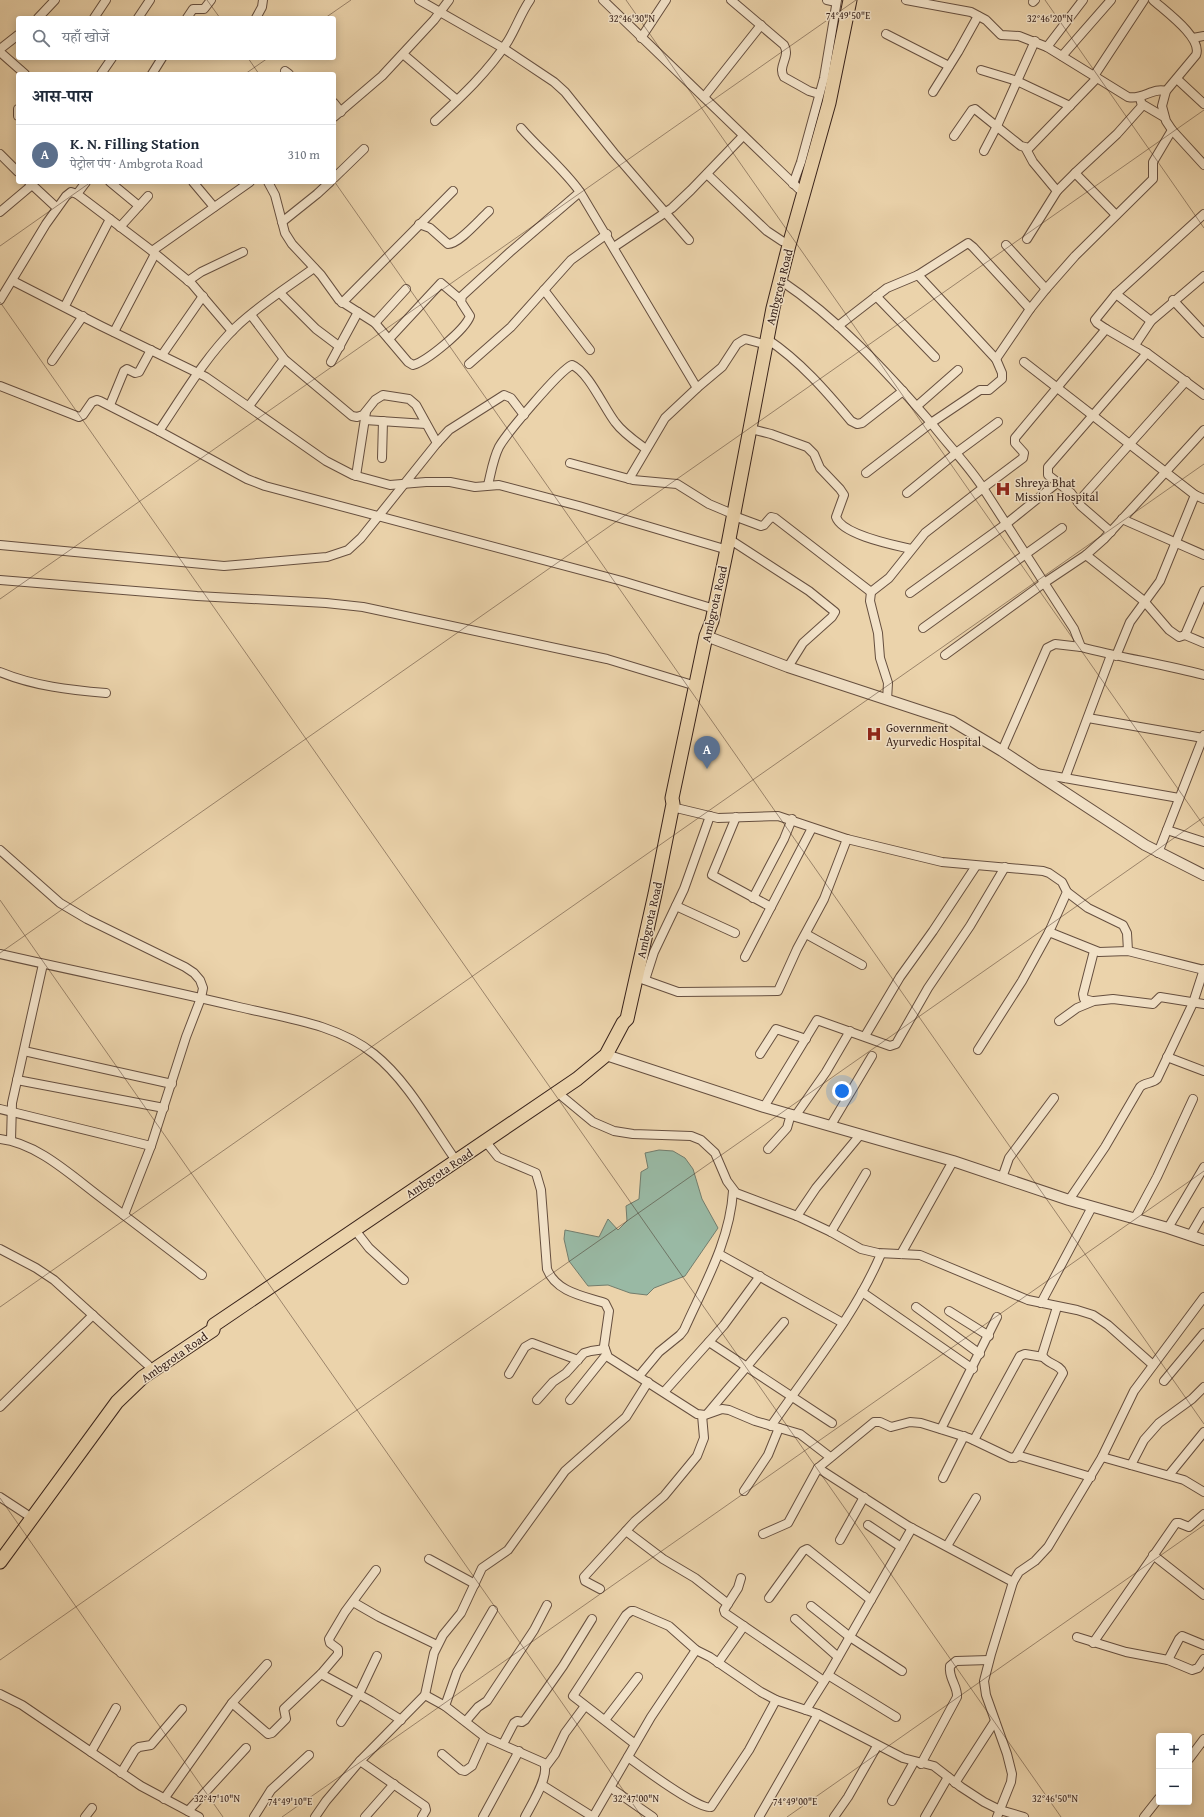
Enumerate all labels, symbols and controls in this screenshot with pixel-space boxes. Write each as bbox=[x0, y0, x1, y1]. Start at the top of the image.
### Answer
text: 74°49'50"E bbox=[826, 8, 870, 23]
text: 32°46'30"N bbox=[609, 11, 655, 26]
text: 32°46'20"N bbox=[1027, 11, 1073, 26]
search box bbox=[16, 16, 336, 60]
text: यहाँ खोजें bbox=[62, 26, 109, 47]
icon: search bbox=[30, 27, 52, 49]
text: आस-पास bbox=[32, 83, 92, 108]
text: K. N. Filling Station bbox=[70, 133, 199, 154]
text: A bbox=[41, 145, 49, 164]
text: 310 m bbox=[288, 145, 320, 164]
text: पेट्रोल पंप · Ambgrota Road bbox=[70, 154, 203, 173]
street label: Ambgrota Road bbox=[761, 247, 797, 327]
place label: Shreya Bhat Mission Hospital bbox=[1015, 474, 1099, 505]
hospital icon: Shreya Bhat Mission Hospital bbox=[994, 480, 1012, 498]
street label: Ambgrota Road bbox=[697, 564, 731, 644]
place label: Government Ayurvedic Hospital bbox=[886, 719, 982, 750]
hospital icon: Government Ayurvedic Hospital bbox=[865, 725, 883, 743]
pin: A bbox=[694, 736, 720, 769]
street label: Ambgrota Road bbox=[632, 880, 666, 960]
your location bbox=[832, 1081, 852, 1101]
street label: Ambgrota Road bbox=[402, 1144, 476, 1202]
street label: Ambgrota Road bbox=[137, 1327, 211, 1386]
map controls bbox=[1156, 1733, 1192, 1805]
button: + bbox=[1156, 1733, 1192, 1769]
button: − bbox=[1156, 1769, 1192, 1805]
text: 32°47'10"N bbox=[194, 1791, 240, 1806]
text: 32°47'00"N bbox=[613, 1791, 659, 1806]
text: 32°46'50"N bbox=[1032, 1791, 1078, 1806]
text: 74°49'10"E bbox=[268, 1794, 312, 1809]
text: 74°49'00"E bbox=[773, 1794, 817, 1809]

